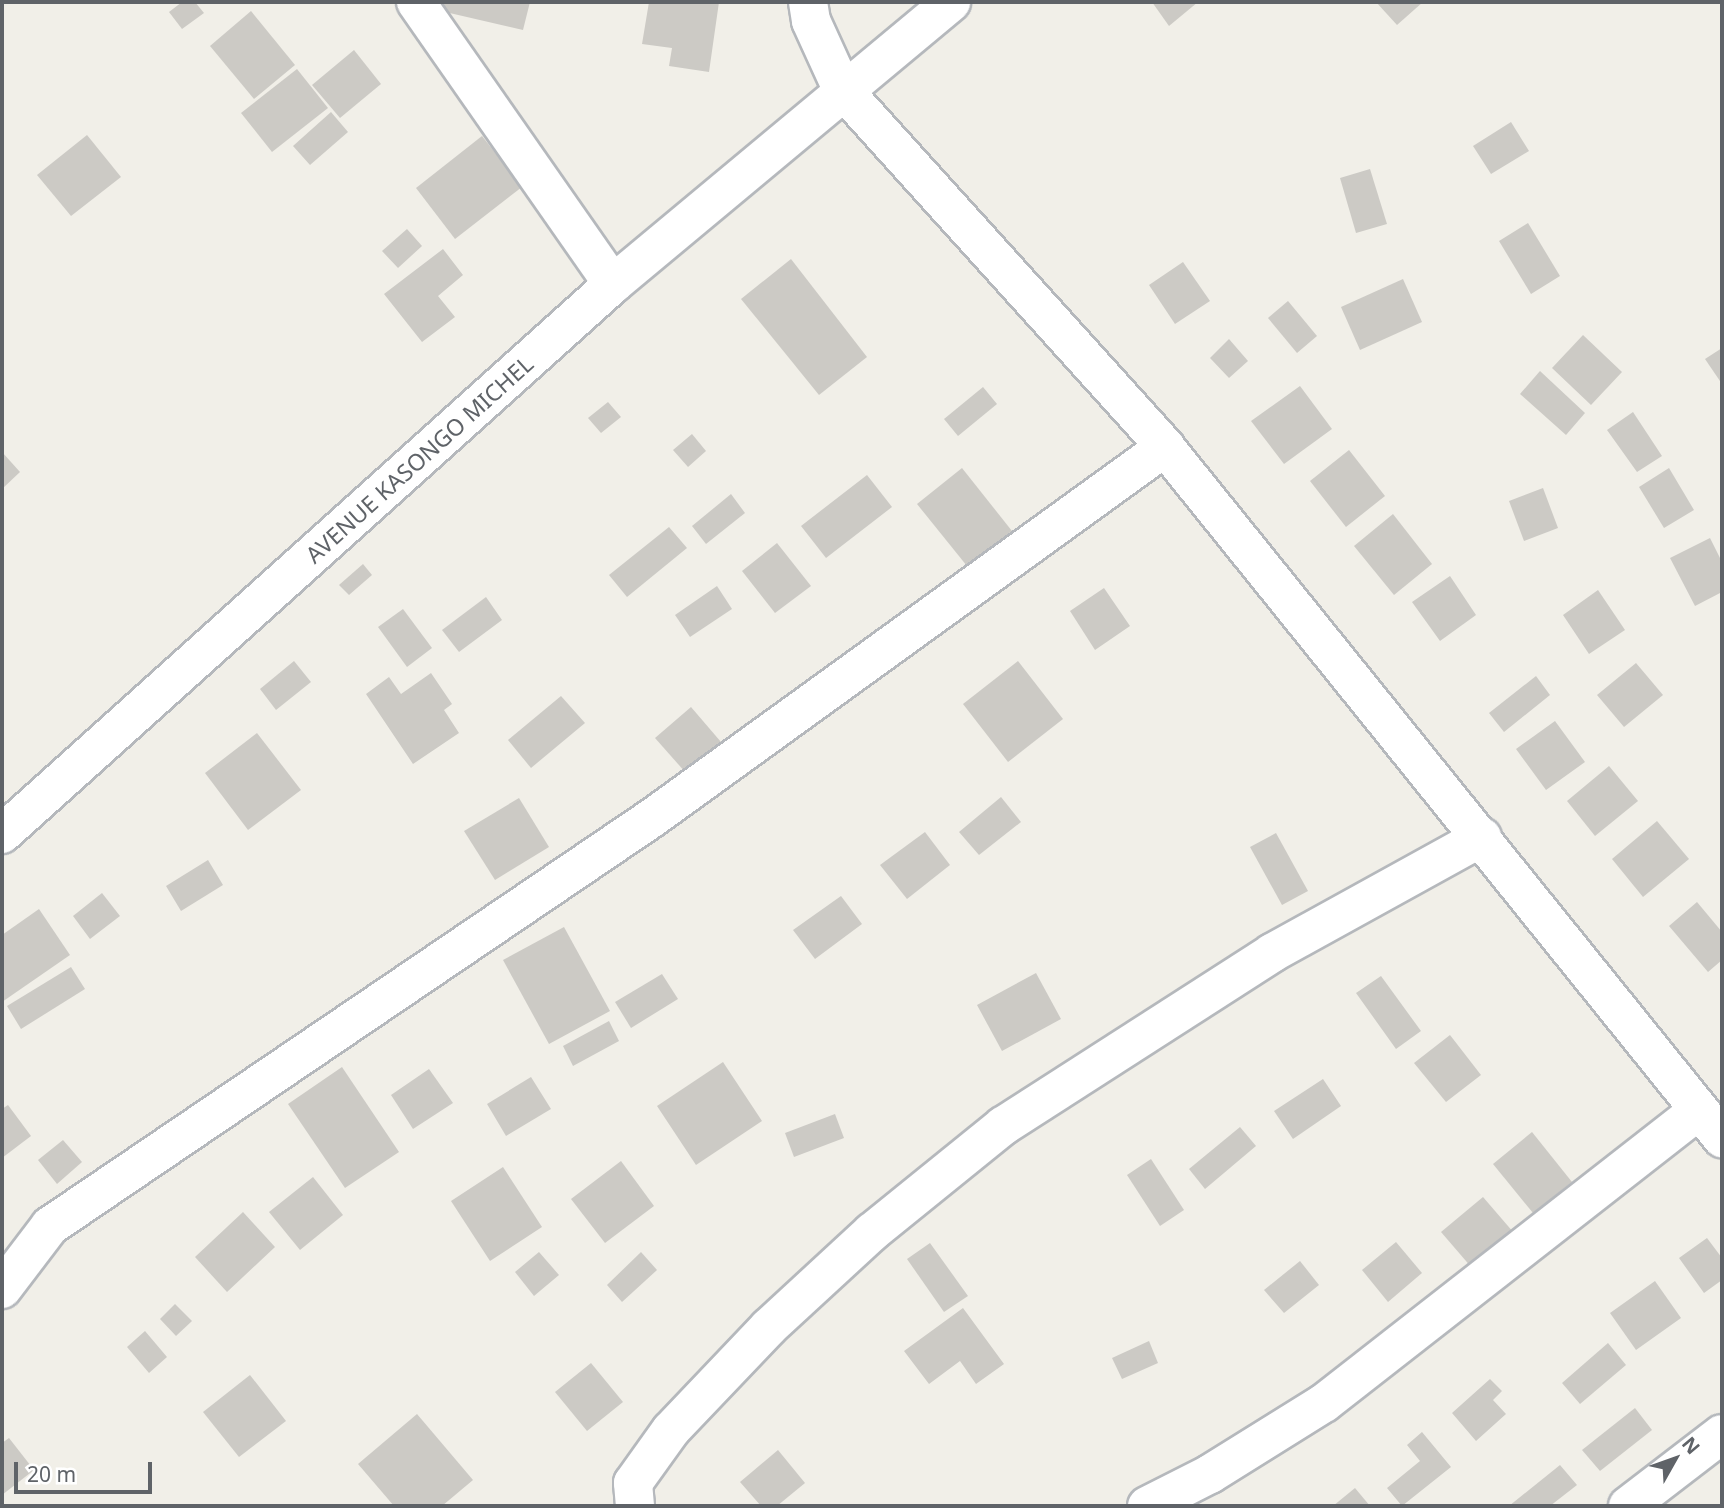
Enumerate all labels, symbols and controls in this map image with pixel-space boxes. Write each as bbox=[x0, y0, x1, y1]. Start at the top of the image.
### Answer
street label: AVENUE KASONGO MICHEL bbox=[300, 350, 538, 568]
north arrow bbox=[1640, 1424, 1710, 1494]
text: N bbox=[1676, 1431, 1706, 1460]
scale bar bbox=[18, 1448, 156, 1492]
text: 20 m bbox=[27, 1460, 76, 1488]

